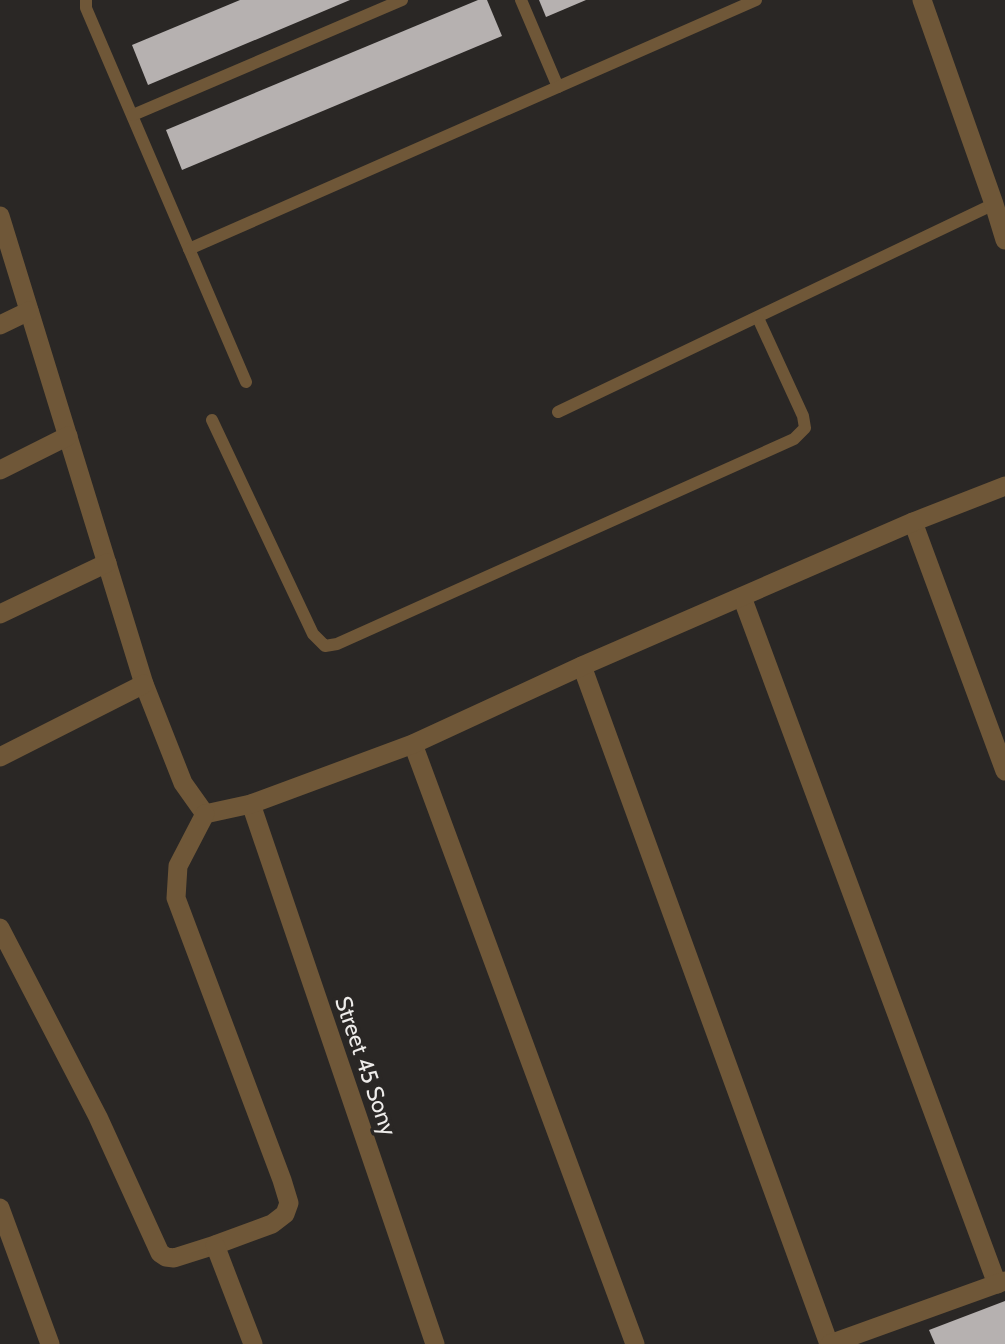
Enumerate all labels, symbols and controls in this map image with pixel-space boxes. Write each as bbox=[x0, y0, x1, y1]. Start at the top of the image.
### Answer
street label: Street 45 Sony bbox=[329, 993, 403, 1140]

